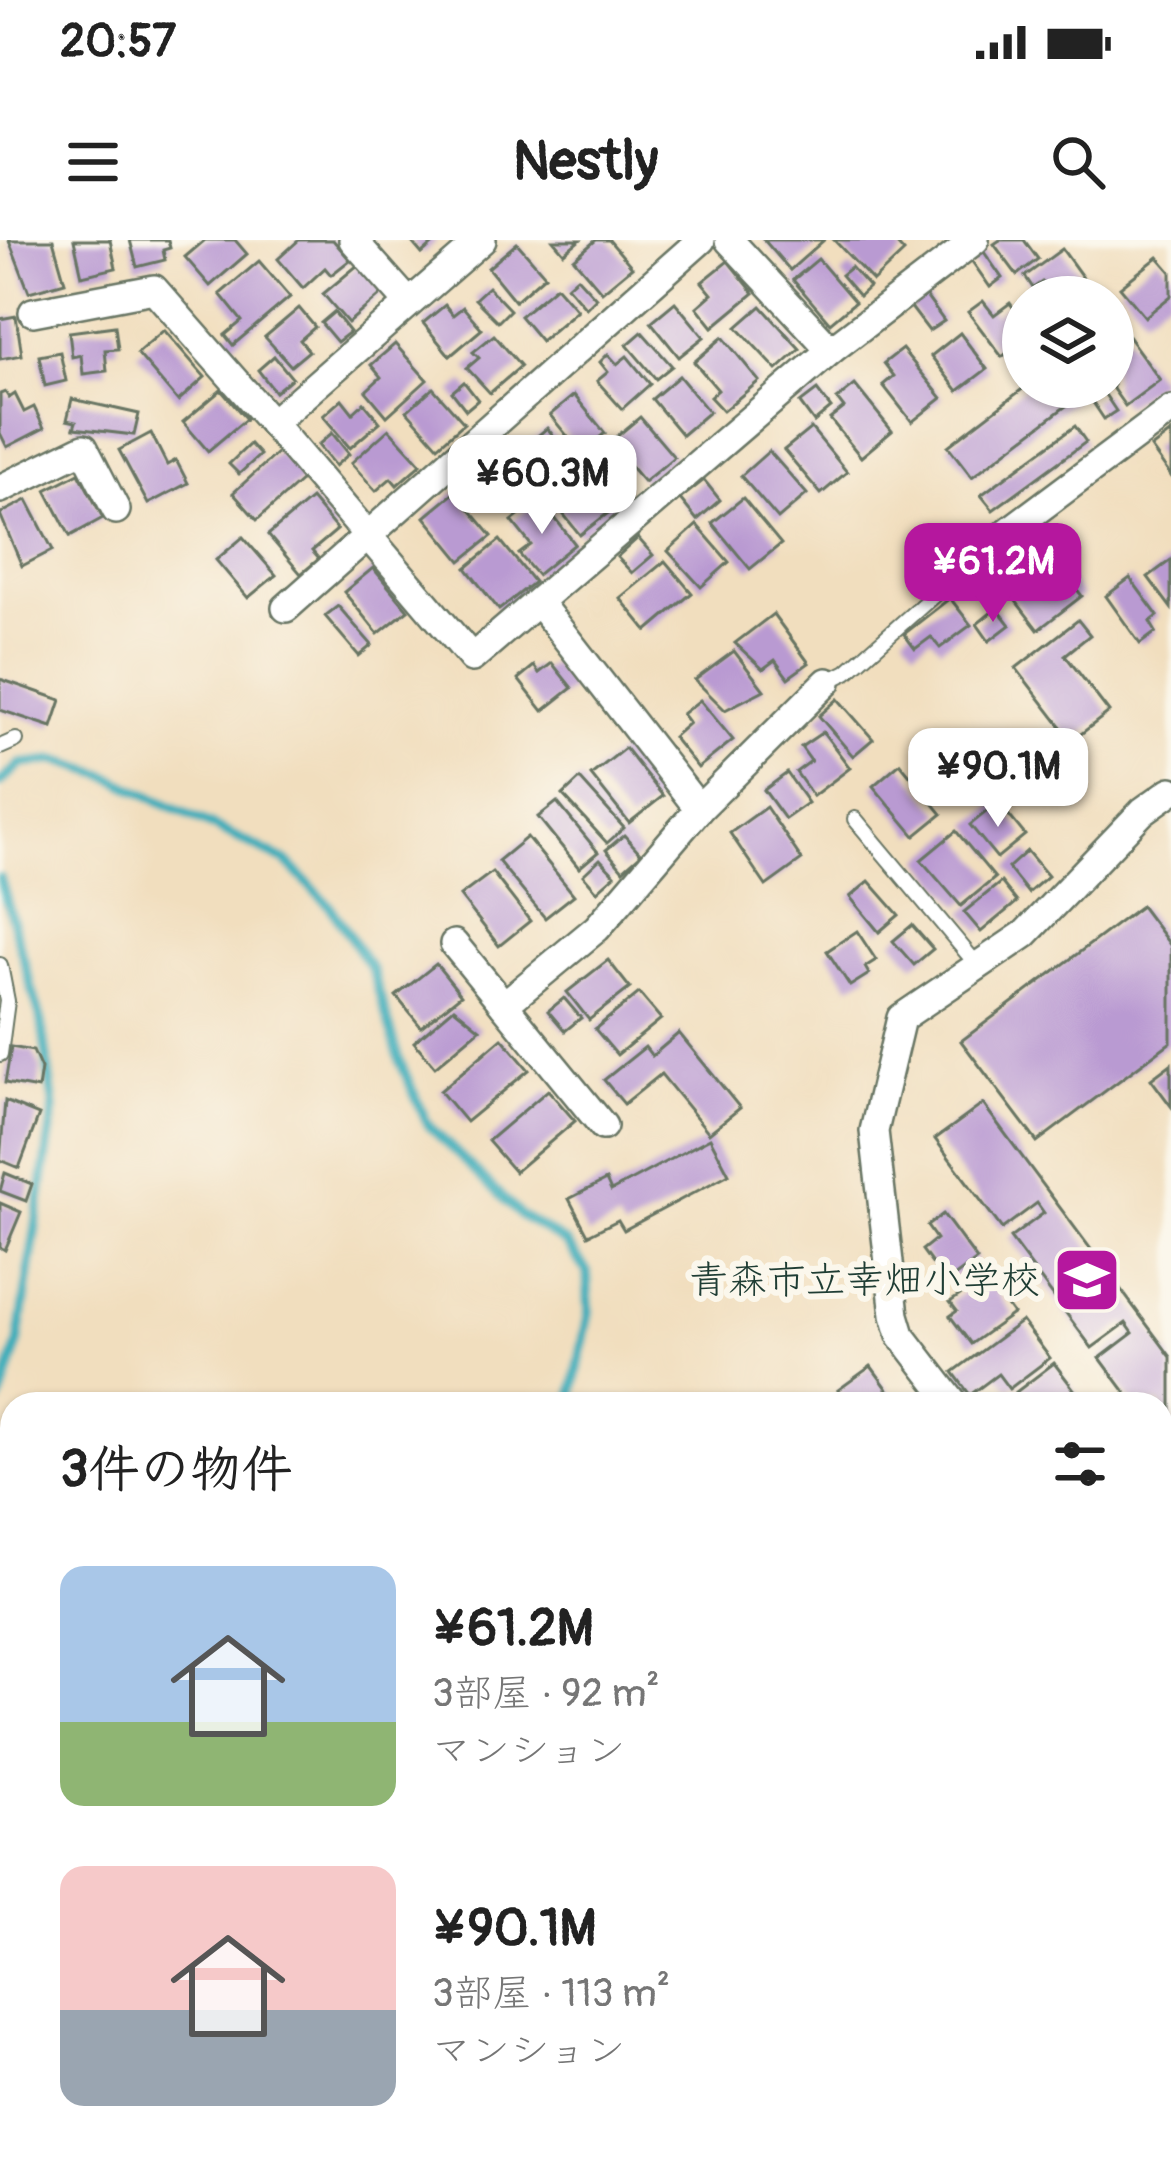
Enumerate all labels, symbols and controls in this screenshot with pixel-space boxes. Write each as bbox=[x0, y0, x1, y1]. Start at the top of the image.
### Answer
text: 20:57 bbox=[60, 14, 176, 70]
text: Nestly bbox=[513, 128, 658, 196]
icon: menu bbox=[60, 129, 126, 195]
icon: search bbox=[1045, 129, 1111, 195]
map controls bbox=[1002, 276, 1134, 408]
button: layers bbox=[1002, 276, 1134, 408]
pin: ¥60.3M bbox=[444, 435, 640, 537]
text: ¥60.3M bbox=[475, 449, 609, 498]
pin: ¥61.2M bbox=[895, 523, 1091, 625]
text: ¥61.2M bbox=[931, 537, 1055, 586]
pin: ¥90.1M bbox=[900, 728, 1096, 830]
text: ¥90.1M bbox=[935, 742, 1061, 791]
school or university icon: 青森市立幸畑小学校 bbox=[1052, 1245, 1122, 1315]
place label: 青森市立幸畑小学校 bbox=[689, 1256, 1040, 1305]
icon: filters bbox=[1047, 1431, 1113, 1497]
text: 3件の物件 bbox=[60, 1438, 292, 1502]
text: ¥61.2M bbox=[432, 1597, 593, 1661]
icon: home bbox=[156, 1614, 300, 1758]
text: 3部屋 · 92 m² bbox=[432, 1669, 660, 1718]
text: マンション bbox=[432, 1726, 625, 1775]
text: ¥90.1M bbox=[432, 1897, 596, 1961]
icon: home bbox=[156, 1914, 300, 2058]
text: 3部屋 · 113 m² bbox=[432, 1969, 670, 2018]
text: マンション bbox=[432, 2026, 625, 2075]

